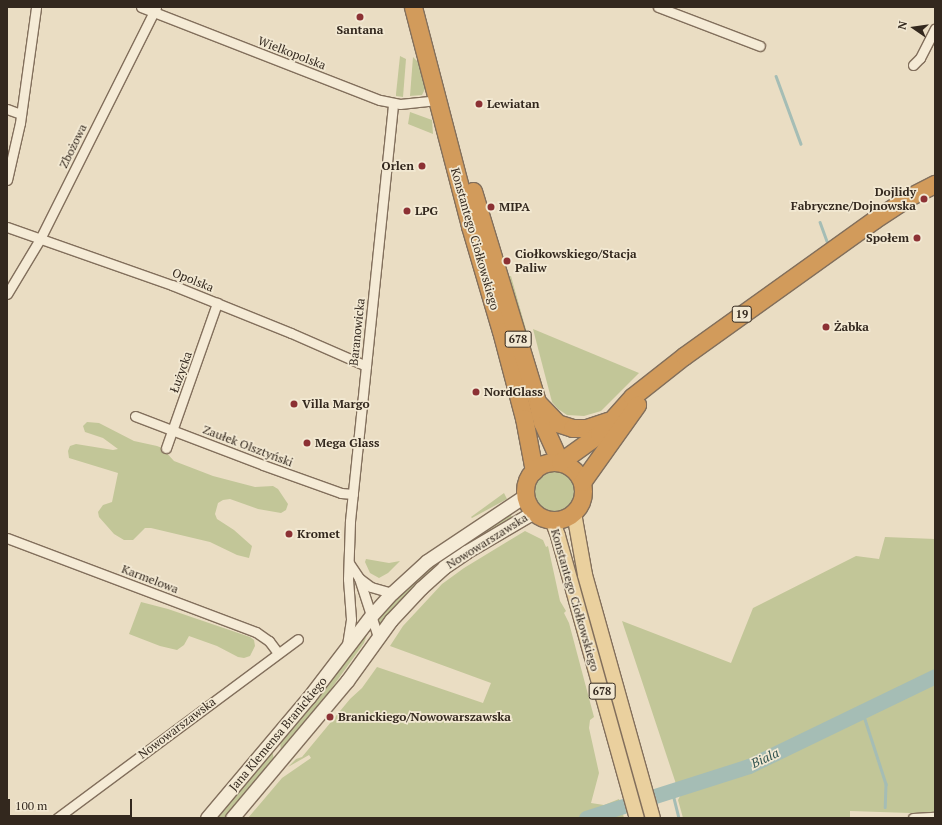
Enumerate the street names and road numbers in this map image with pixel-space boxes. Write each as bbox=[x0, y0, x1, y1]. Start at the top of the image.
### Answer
street label: Wielkopolska bbox=[256, 33, 328, 73]
street label: Zbożowa bbox=[56, 122, 90, 170]
street label: Konstantego Ciołkowskiego bbox=[448, 166, 502, 312]
street label: Opolska bbox=[170, 265, 216, 295]
street label: Baranowicka bbox=[346, 297, 368, 367]
road number: 19 bbox=[731, 305, 753, 323]
road number: 678 bbox=[504, 330, 532, 348]
street label: Łużycka bbox=[167, 349, 195, 395]
street label: Zaułek Olsztyński bbox=[201, 422, 295, 470]
street label: Nowowarszawska bbox=[444, 510, 530, 572]
street label: Konstantego Ciołkowskiego bbox=[548, 527, 602, 673]
street label: Karmelowa bbox=[120, 562, 180, 596]
street label: Jana Klemensa Branickiego bbox=[226, 674, 330, 794]
road number: 678 bbox=[588, 682, 616, 700]
street label: Nowowarszawska bbox=[136, 694, 218, 762]

